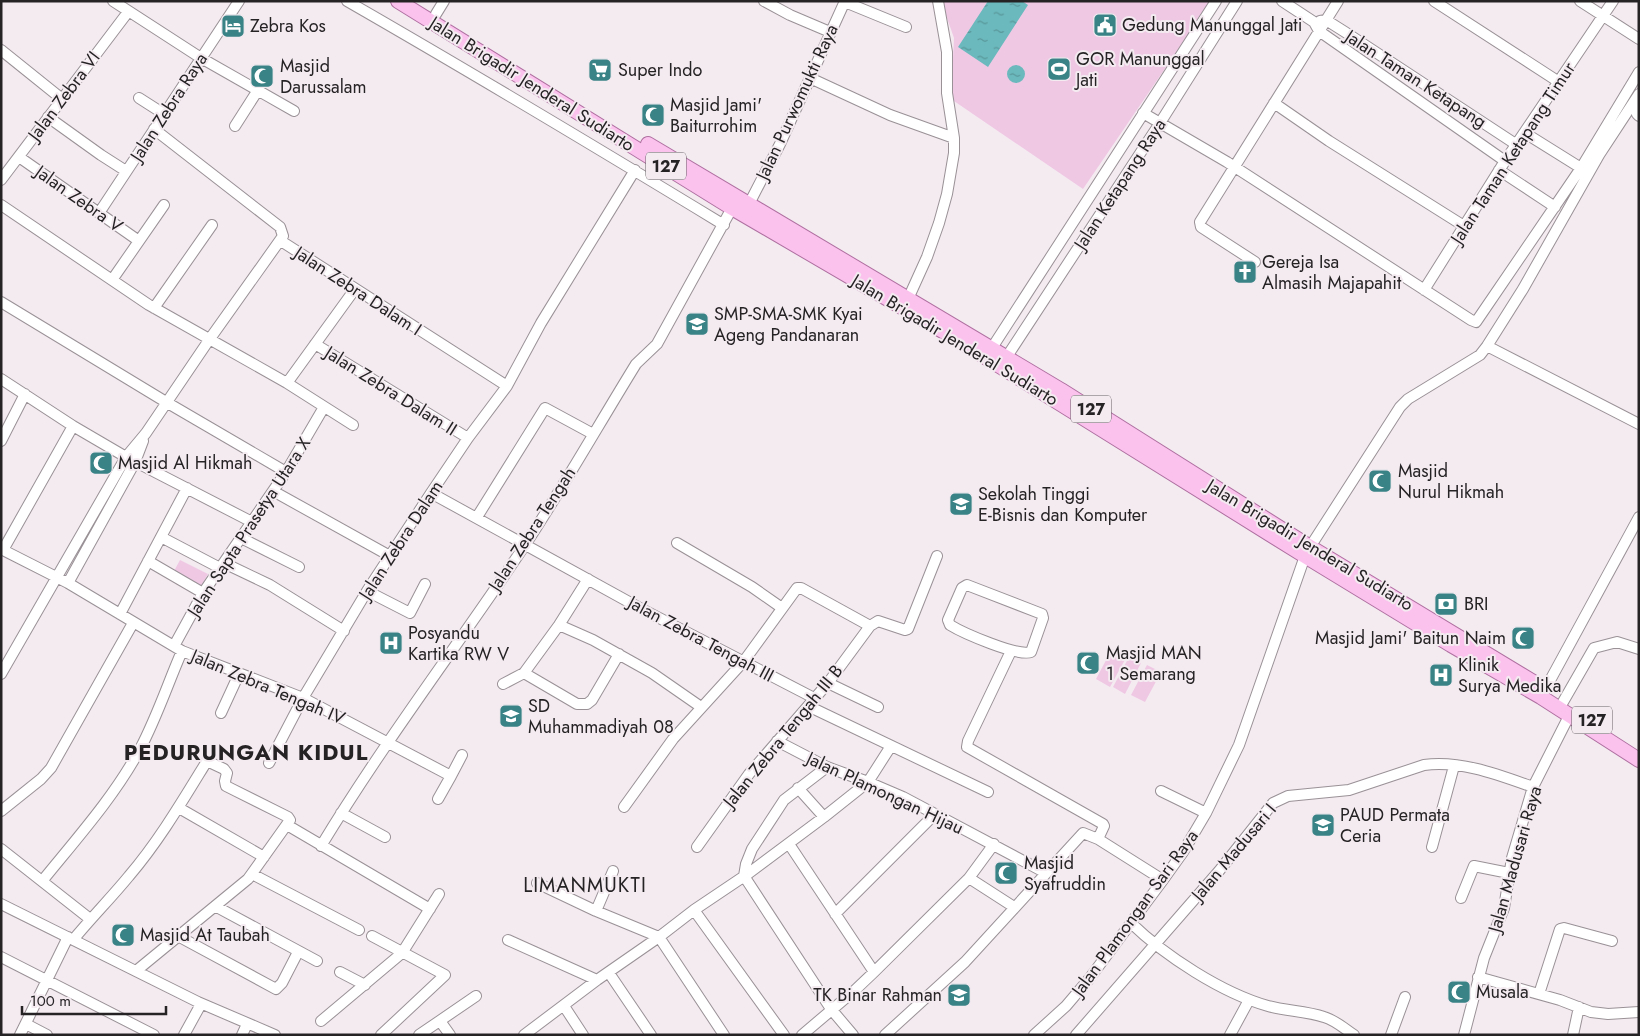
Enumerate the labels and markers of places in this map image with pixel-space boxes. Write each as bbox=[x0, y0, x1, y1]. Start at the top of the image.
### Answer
public building icon: Gedung Manunggal Jati bbox=[1092, 12, 1118, 38]
place label: Gedung Manunggal Jati bbox=[1122, 12, 1302, 38]
hotel icon: Zebra Kos bbox=[220, 13, 246, 39]
place label: Zebra Kos bbox=[250, 13, 326, 39]
place label: GOR Manunggal Jati bbox=[1074, 46, 1205, 93]
place label: Masjid Darussalam bbox=[280, 53, 367, 100]
sports icon: GOR Manunggal Jati bbox=[1046, 56, 1072, 82]
supermarket icon: Super Indo bbox=[587, 57, 613, 83]
place label: Super Indo bbox=[618, 57, 703, 83]
mosque icon: Masjid Darussalam bbox=[249, 63, 275, 89]
place label: Masjid Jami' Baiturrohim bbox=[670, 92, 762, 139]
mosque icon: Masjid Jami' Baiturrohim bbox=[640, 102, 666, 128]
place label: Gereja Isa Almasih Majapahit bbox=[1262, 249, 1402, 296]
church icon: Gereja Isa Almasih Majapahit bbox=[1232, 259, 1258, 285]
place label: SMP-SMA-SMK Kyai Ageng Pandanaran bbox=[714, 301, 863, 348]
school or university icon: SMP-SMA-SMK Kyai Ageng Pandanaran bbox=[684, 311, 710, 337]
mosque icon: Masjid Al Hikmah bbox=[88, 450, 114, 476]
place label: Masjid Al Hikmah bbox=[118, 450, 252, 476]
place label: Masjid Nurul Hikmah bbox=[1398, 458, 1504, 505]
mosque icon: Masjid Nurul Hikmah bbox=[1367, 468, 1393, 494]
place label: Sekolah Tinggi E-Bisnis dan Komputer bbox=[978, 481, 1148, 528]
school or university icon: Sekolah Tinggi E-Bisnis dan Komputer bbox=[948, 491, 974, 517]
bank icon: BRI bbox=[1433, 591, 1459, 617]
place label: BRI bbox=[1464, 591, 1489, 617]
place label: Posyandu Kartika RW V bbox=[408, 620, 509, 667]
place label: Masjid Jami' Baitun Naim bbox=[1315, 625, 1506, 651]
mosque icon: Masjid Jami' Baitun Naim bbox=[1510, 625, 1536, 651]
hospital icon: Posyandu Kartika RW V bbox=[378, 630, 404, 656]
place label: Masjid MAN 1 Semarang bbox=[1106, 640, 1202, 687]
mosque icon: Masjid MAN 1 Semarang bbox=[1075, 650, 1101, 676]
place label: Klinik Surya Medika bbox=[1458, 652, 1561, 699]
hospital icon: Klinik Surya Medika bbox=[1428, 662, 1454, 688]
place label: SD Muhammadiyah 08 bbox=[528, 693, 674, 740]
school or university icon: SD Muhammadiyah 08 bbox=[498, 703, 524, 729]
place label: PAUD Permata Ceria bbox=[1340, 802, 1450, 849]
school or university icon: PAUD Permata Ceria bbox=[1310, 812, 1336, 838]
place label: Masjid Syafruddin bbox=[1024, 850, 1106, 897]
mosque icon: Masjid Syafruddin bbox=[993, 860, 1019, 886]
mosque icon: Masjid At Taubah bbox=[110, 922, 136, 948]
place label: Masjid At Taubah bbox=[140, 922, 270, 948]
mosque icon: Musala bbox=[1446, 979, 1472, 1005]
place label: Musala bbox=[1476, 979, 1529, 1005]
place label: TK Binar Rahman bbox=[813, 982, 942, 1008]
school or university icon: TK Binar Rahman bbox=[946, 982, 972, 1008]

